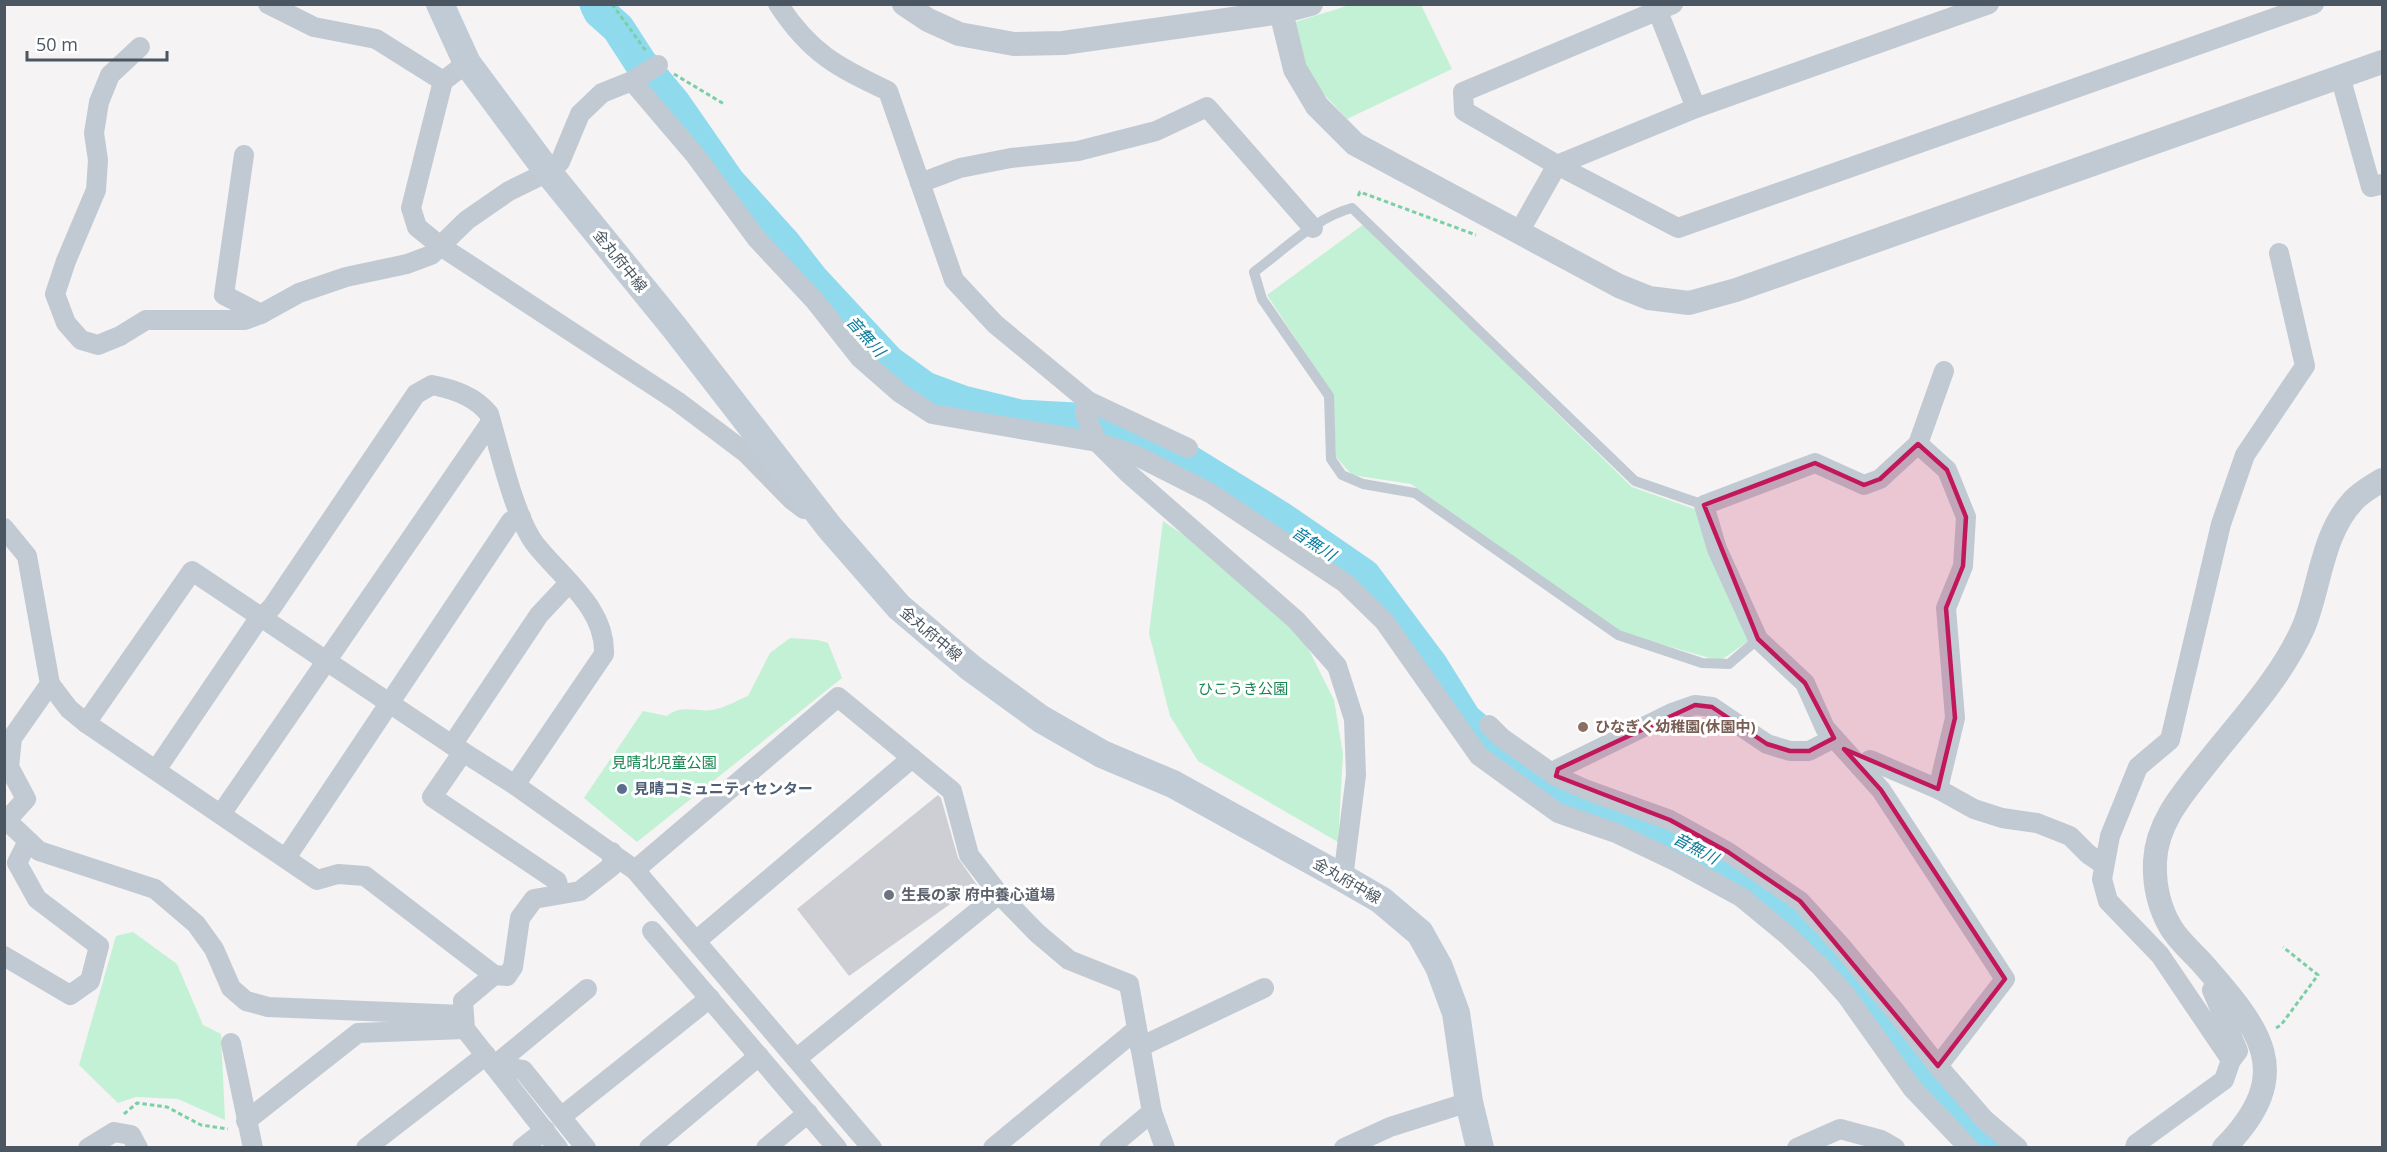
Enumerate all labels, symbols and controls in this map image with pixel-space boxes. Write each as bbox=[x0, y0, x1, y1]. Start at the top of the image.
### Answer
scale bar bbox=[27, 24, 166, 62]
text: 50 m bbox=[36, 32, 78, 56]
street label: 金丸府中線 bbox=[589, 225, 652, 296]
water label: 音無川 bbox=[842, 311, 892, 363]
water label: 音無川 bbox=[1288, 521, 1342, 566]
street label: 金丸府中線 bbox=[896, 601, 967, 665]
park label: ひこうき公園 bbox=[1198, 678, 1288, 698]
place label: ひなぎく幼稚園(休園中) bbox=[1595, 716, 1755, 736]
marker: ひなぎく幼稚園(休園中) bbox=[1576, 720, 1590, 734]
park label: 見晴北児童公園 bbox=[611, 752, 717, 772]
place label: 見晴コミュニティセンター bbox=[634, 778, 813, 798]
marker: 見晴コミュニティセンター bbox=[615, 782, 629, 796]
water label: 音無川 bbox=[1670, 827, 1724, 870]
street label: 金丸府中線 bbox=[1310, 853, 1385, 908]
place label: 生長の家 府中養心道場 bbox=[901, 884, 1055, 904]
marker: 生長の家 府中養心道場 bbox=[882, 888, 896, 902]

